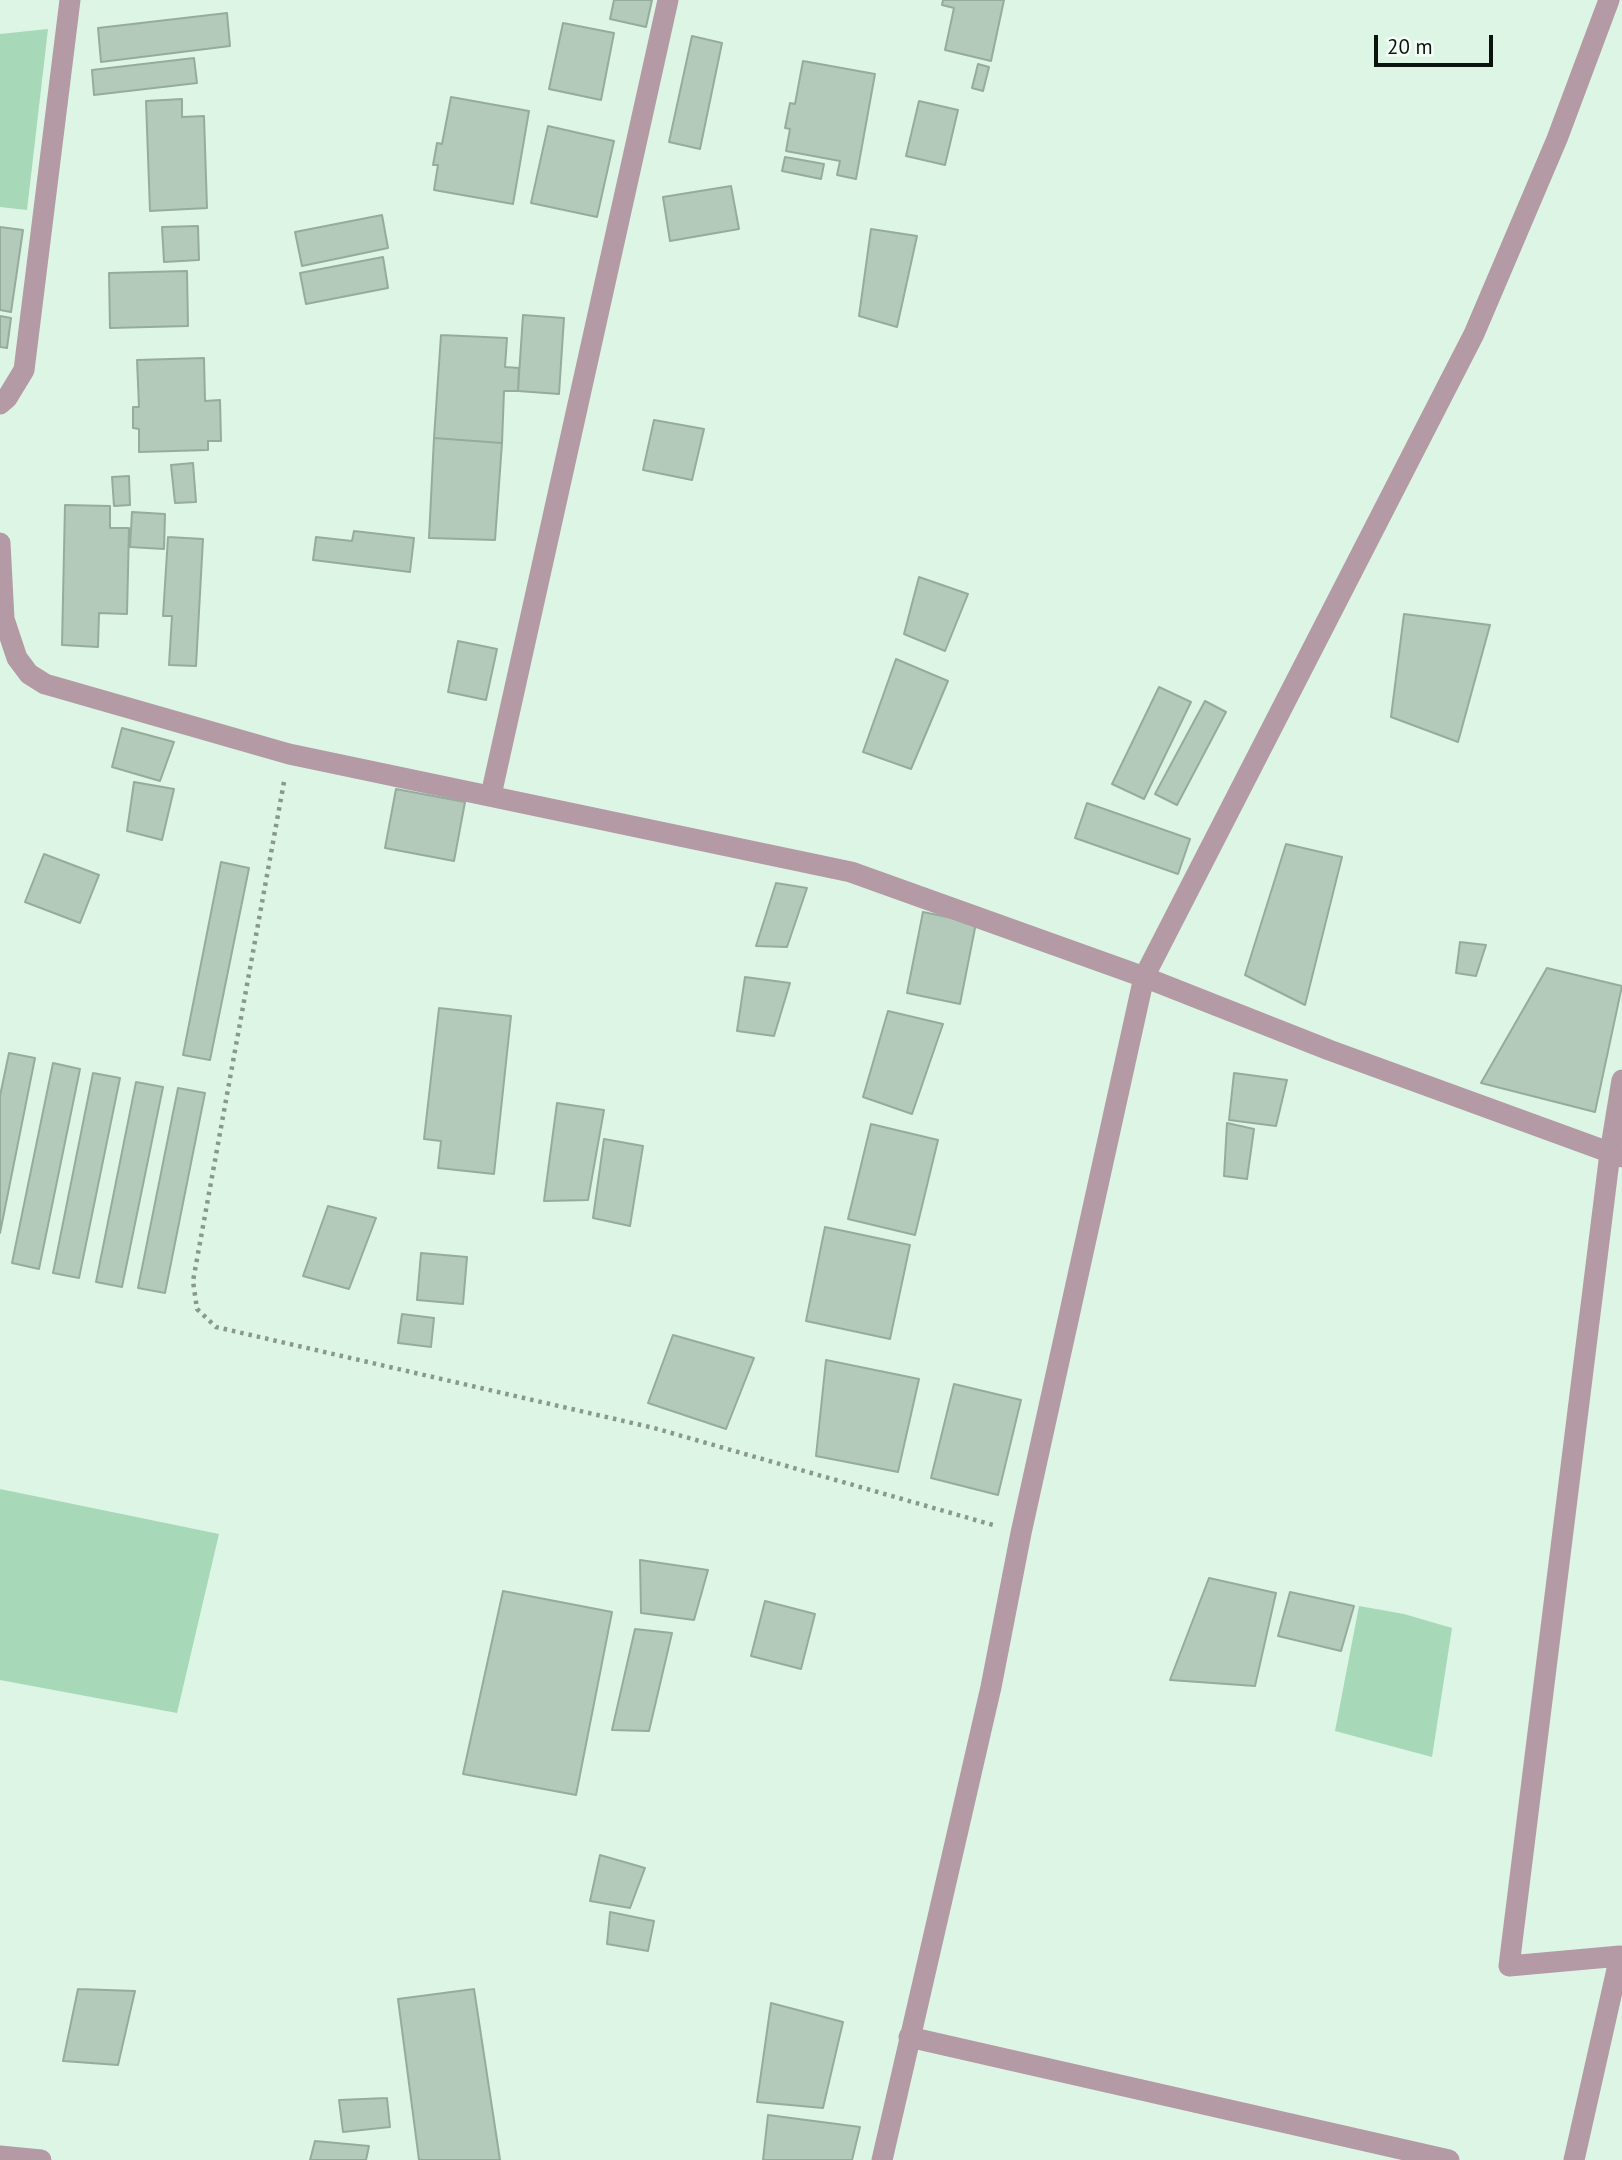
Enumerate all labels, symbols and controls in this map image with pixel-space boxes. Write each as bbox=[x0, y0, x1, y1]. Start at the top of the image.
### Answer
scale bar bbox=[1377, 21, 1496, 65]
text: 20 m bbox=[1387, 33, 1433, 60]

